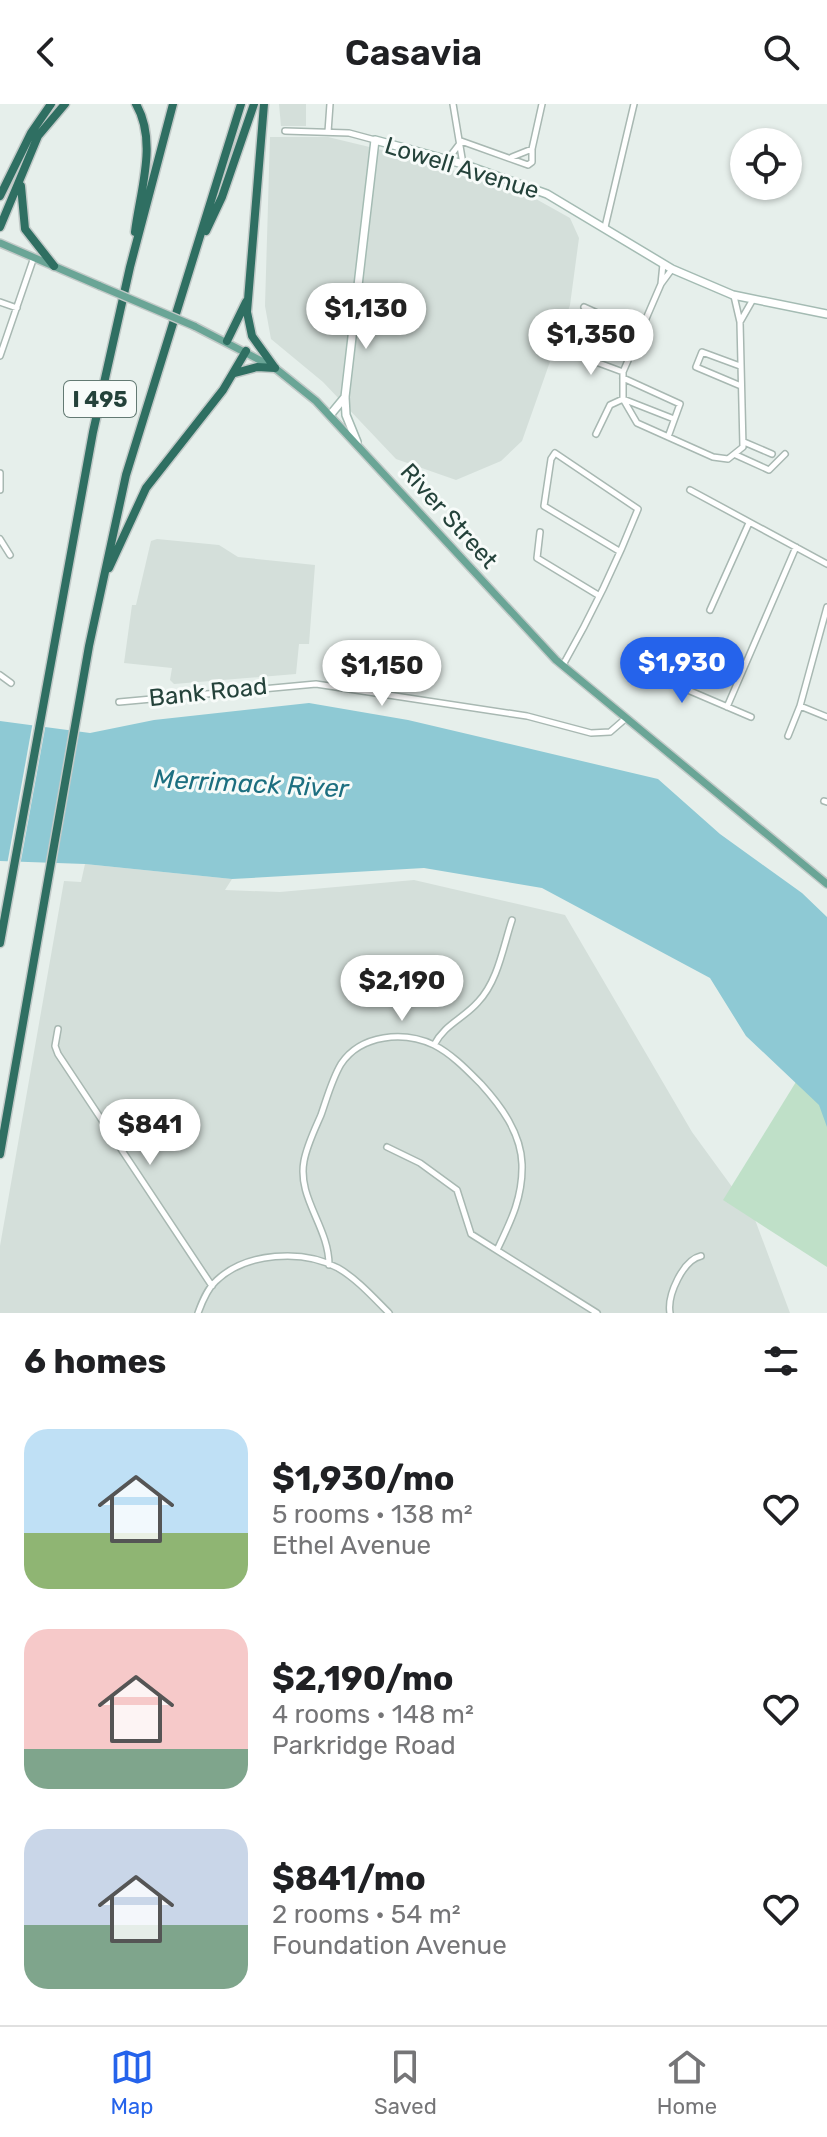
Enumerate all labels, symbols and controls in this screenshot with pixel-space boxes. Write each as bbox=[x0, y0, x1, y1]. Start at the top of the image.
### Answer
icon: back bbox=[24, 30, 68, 74]
icon: search bbox=[759, 30, 803, 74]
text: Casavia bbox=[345, 31, 482, 74]
map controls bbox=[730, 128, 802, 200]
button: locate bbox=[730, 128, 802, 200]
street label: Lowell Avenue bbox=[381, 131, 543, 205]
pin: $1,130 bbox=[301, 283, 431, 351]
text: $1,130 bbox=[324, 293, 408, 324]
pin: $1,350 bbox=[526, 309, 656, 377]
text: $1,350 bbox=[546, 319, 636, 350]
road number: I 495 bbox=[64, 381, 136, 417]
street label: River Street bbox=[395, 458, 503, 574]
pin: $1,930 bbox=[617, 637, 747, 705]
pin: $1,150 bbox=[317, 640, 447, 708]
text: $1,930 bbox=[638, 647, 726, 678]
text: $1,150 bbox=[340, 650, 424, 681]
street label: Bank Road bbox=[147, 672, 269, 712]
water label: Merrimack River bbox=[153, 763, 350, 805]
pin: $2,190 bbox=[337, 955, 467, 1023]
text: $2,190 bbox=[358, 965, 446, 996]
pin: $841 bbox=[103, 1099, 197, 1167]
text: $841 bbox=[117, 1109, 183, 1140]
icon: filters bbox=[759, 1339, 803, 1383]
text: 6 homes bbox=[24, 1341, 166, 1382]
text: $1,930/mo bbox=[272, 1458, 455, 1499]
icon: home bbox=[88, 1461, 184, 1557]
icon: heart bbox=[759, 1487, 803, 1531]
text: 5 rooms · 138 m² bbox=[272, 1499, 473, 1530]
text: Ethel Avenue bbox=[272, 1530, 431, 1561]
text: $2,190/mo bbox=[272, 1658, 454, 1699]
icon: home bbox=[88, 1661, 184, 1757]
icon: heart bbox=[759, 1687, 803, 1731]
text: 4 rooms · 148 m² bbox=[272, 1699, 474, 1730]
text: Parkridge Road bbox=[272, 1730, 456, 1761]
text: $841/mo bbox=[272, 1858, 426, 1899]
icon: home bbox=[88, 1861, 184, 1957]
icon: heart bbox=[759, 1887, 803, 1931]
text: 2 rooms · 54 m² bbox=[272, 1899, 461, 1930]
text: Foundation Avenue bbox=[272, 1930, 507, 1961]
tab: Map bbox=[110, 2045, 154, 2120]
tab: Saved bbox=[374, 2045, 437, 2120]
tab: Home bbox=[657, 2045, 717, 2120]

